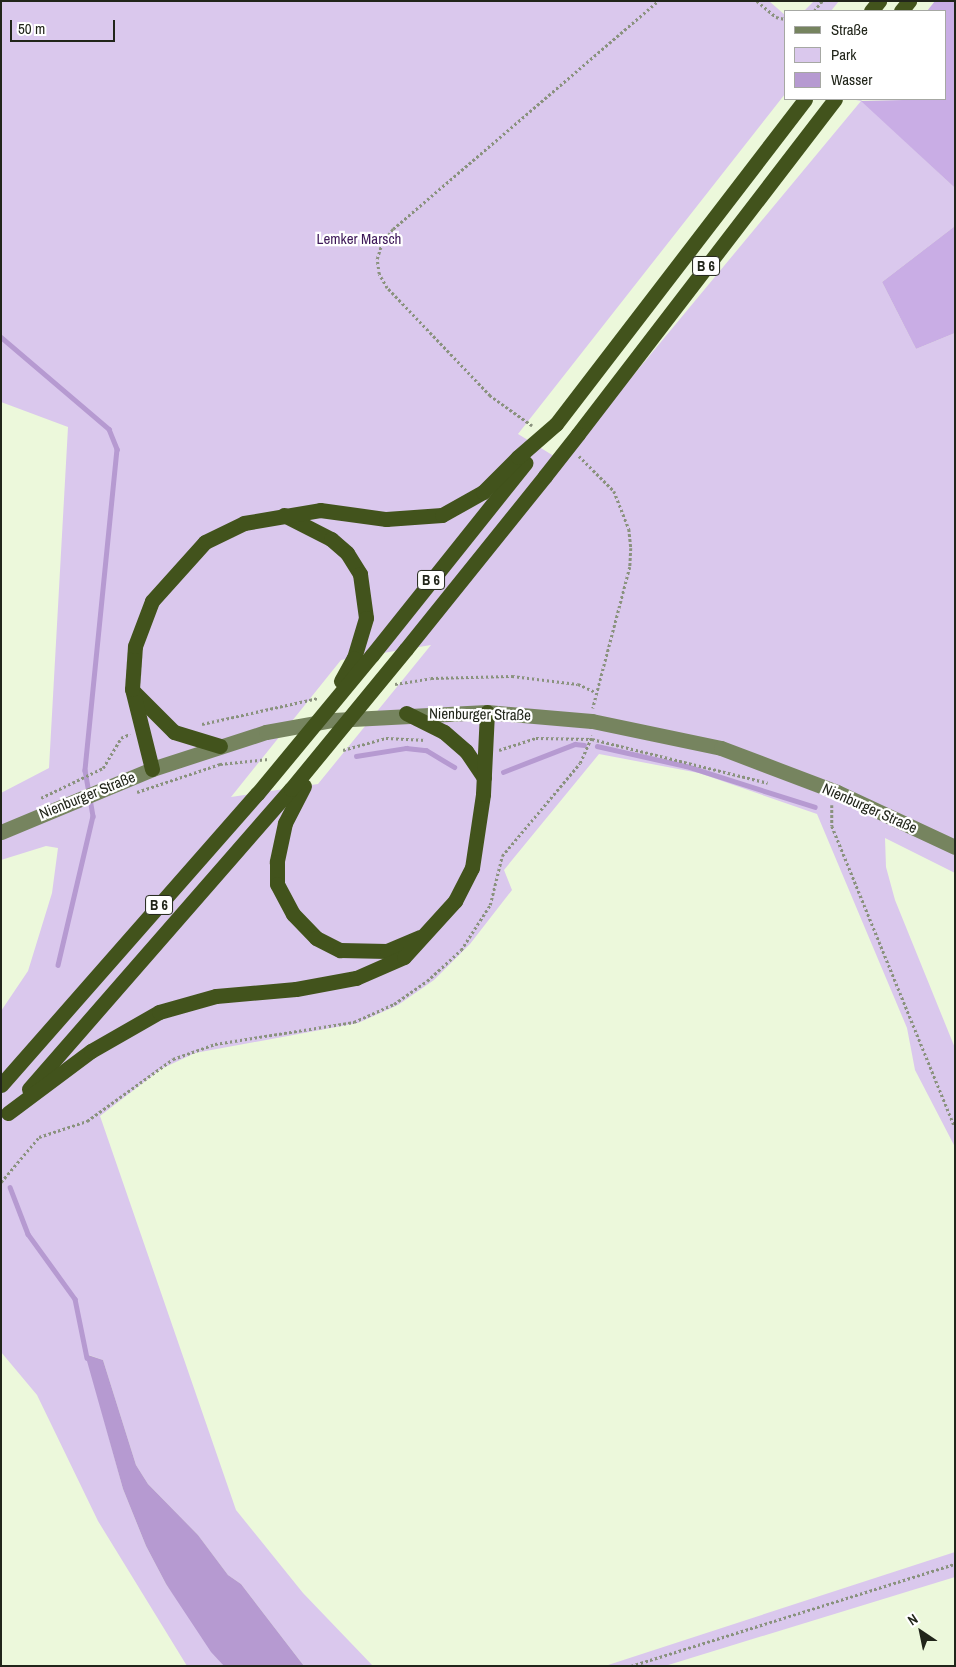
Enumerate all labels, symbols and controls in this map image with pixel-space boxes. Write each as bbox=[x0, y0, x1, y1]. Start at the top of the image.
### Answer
scale bar bbox=[12, 10, 118, 42]
legend bbox=[784, 10, 946, 100]
text: 50 m bbox=[18, 18, 45, 39]
text: Straße bbox=[831, 19, 868, 40]
text: Park bbox=[831, 44, 856, 65]
text: Wasser bbox=[831, 69, 872, 90]
park label: Lemker Marsch bbox=[317, 230, 401, 248]
road number: B 6 bbox=[691, 255, 721, 278]
road number: B 6 bbox=[416, 568, 446, 592]
street label: Nienburger Straße bbox=[429, 704, 531, 724]
street label: Nienburger Straße bbox=[36, 768, 138, 822]
street label: Nienburger Straße bbox=[820, 779, 920, 837]
road number: B 6 bbox=[144, 894, 174, 916]
north arrow bbox=[896, 1607, 946, 1657]
text: N bbox=[904, 1610, 921, 1629]

